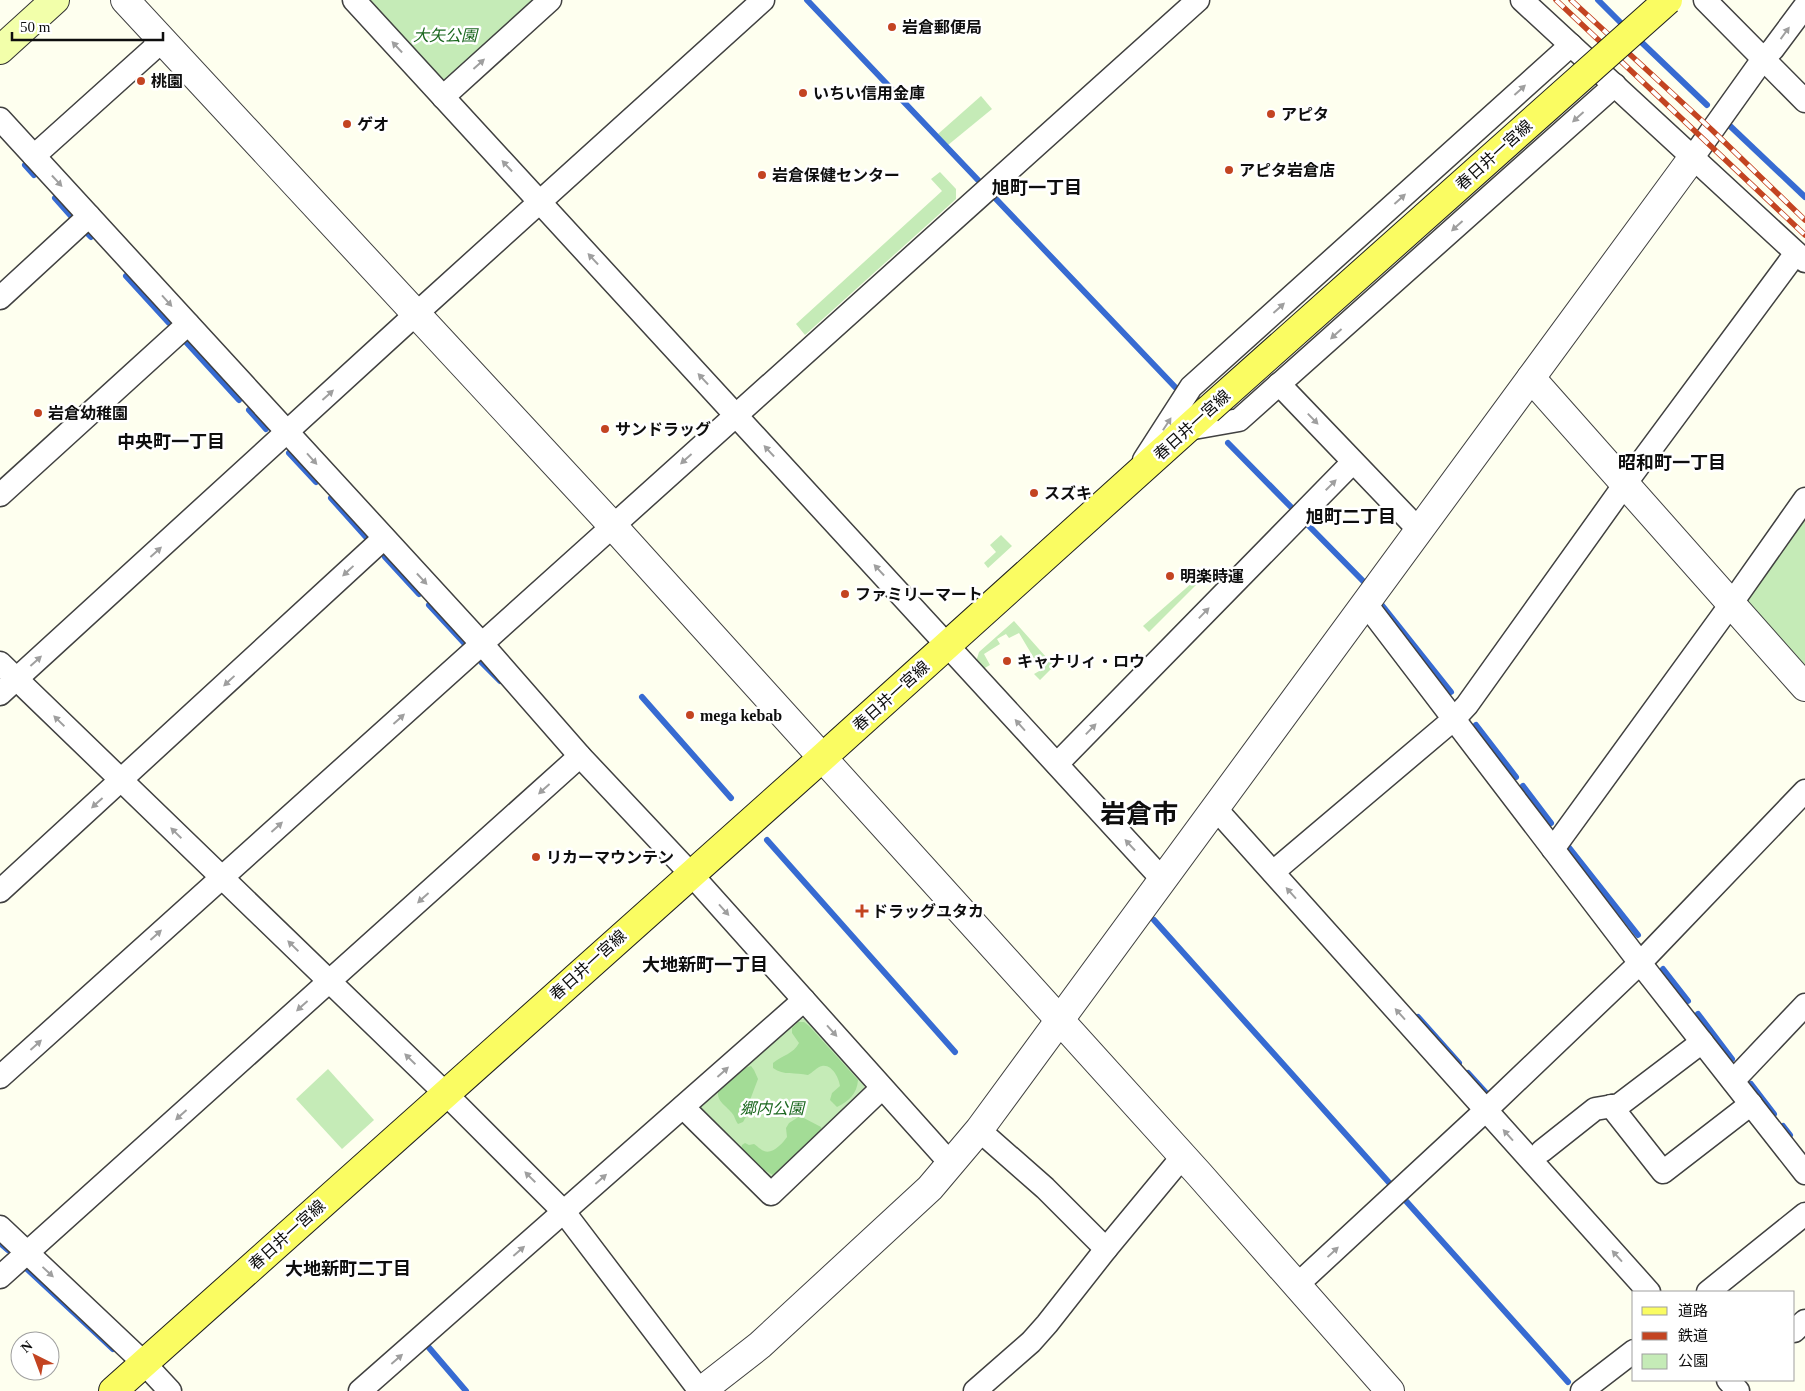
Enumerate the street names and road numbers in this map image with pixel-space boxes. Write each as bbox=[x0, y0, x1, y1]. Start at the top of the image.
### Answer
street label: 春日井一宮線 bbox=[1453, 117, 1535, 193]
street label: 春日井一宮線 bbox=[1151, 387, 1233, 463]
street label: 春日井一宮線 bbox=[850, 658, 932, 734]
street label: 春日井一宮線 bbox=[547, 927, 629, 1003]
street label: 春日井一宮線 bbox=[246, 1197, 328, 1273]

